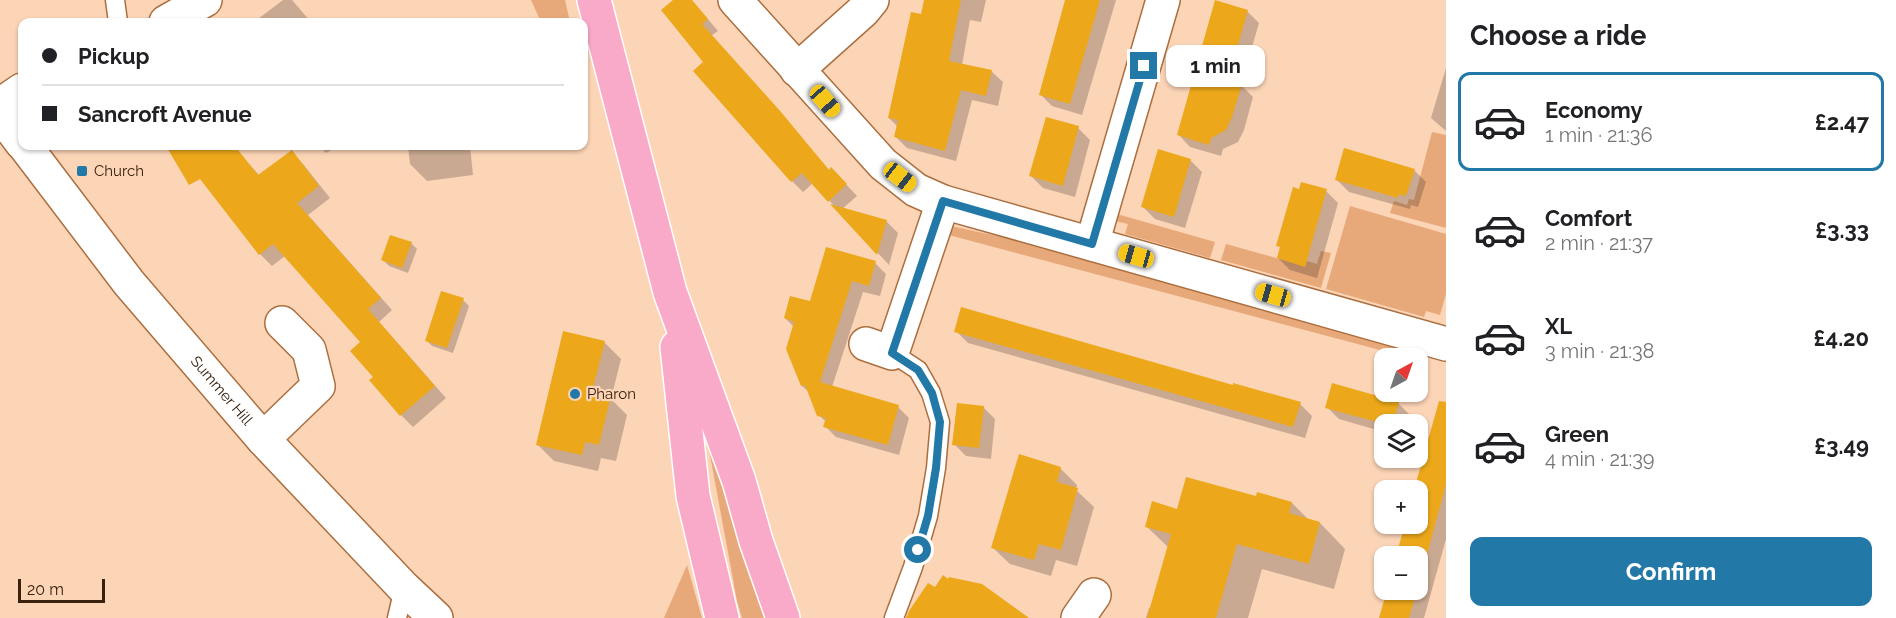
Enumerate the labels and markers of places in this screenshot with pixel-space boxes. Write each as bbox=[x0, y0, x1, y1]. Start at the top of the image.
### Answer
place label: Church bbox=[94, 162, 144, 180]
marker: Church bbox=[75, 164, 89, 178]
place label: Pharon bbox=[587, 385, 636, 403]
marker: Pharon bbox=[568, 387, 582, 401]

